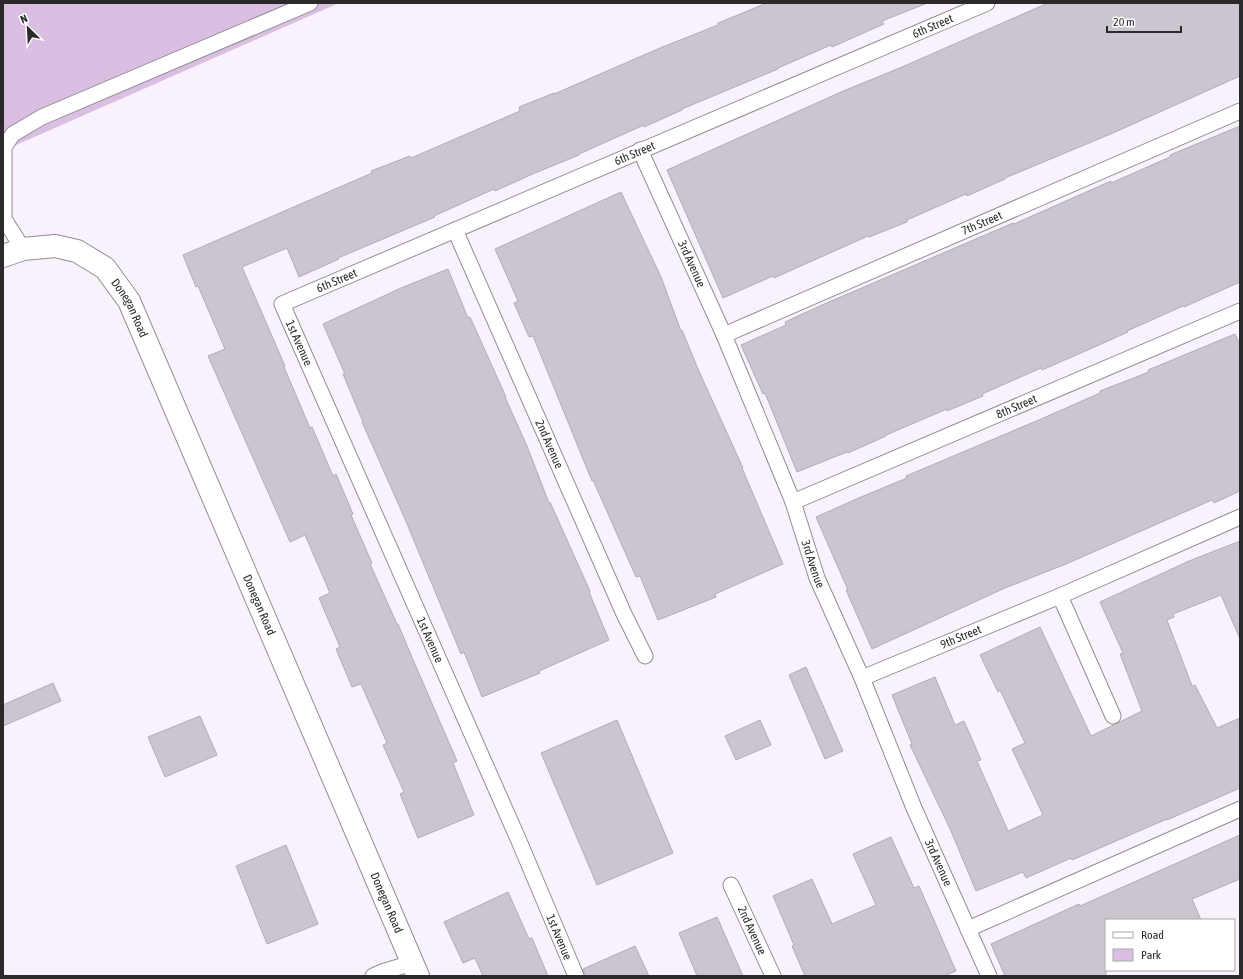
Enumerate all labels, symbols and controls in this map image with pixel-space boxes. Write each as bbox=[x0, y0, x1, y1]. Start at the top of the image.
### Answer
north arrow bbox=[8, 8, 48, 48]
scale bar bbox=[1107, 8, 1181, 34]
street label: 6th Street bbox=[910, 11, 956, 41]
text: N bbox=[19, 12, 29, 26]
text: 20 m bbox=[1113, 15, 1135, 29]
street label: 6th Street bbox=[612, 138, 658, 168]
street label: 7th Street bbox=[959, 208, 1005, 238]
street label: 3rd Avenue bbox=[675, 238, 708, 289]
street label: 6th Street bbox=[314, 266, 360, 296]
street label: Donegan Road bbox=[108, 276, 151, 339]
street label: 1st Avenue bbox=[283, 318, 315, 368]
street label: 8th Street bbox=[994, 391, 1039, 421]
street label: 2nd Avenue bbox=[532, 418, 566, 471]
street label: 3rd Avenue bbox=[798, 538, 828, 590]
street label: Donegan Road bbox=[240, 572, 278, 637]
street label: 1st Avenue bbox=[414, 615, 446, 665]
street label: 9th Street bbox=[938, 622, 984, 652]
street label: 3rd Avenue bbox=[922, 837, 955, 888]
street label: Donegan Road bbox=[367, 870, 406, 935]
street label: 2nd Avenue bbox=[735, 904, 769, 957]
street label: 1st Avenue bbox=[543, 912, 575, 962]
legend bbox=[1105, 919, 1235, 971]
text: Road bbox=[1141, 928, 1164, 942]
text: Park bbox=[1141, 948, 1162, 962]

